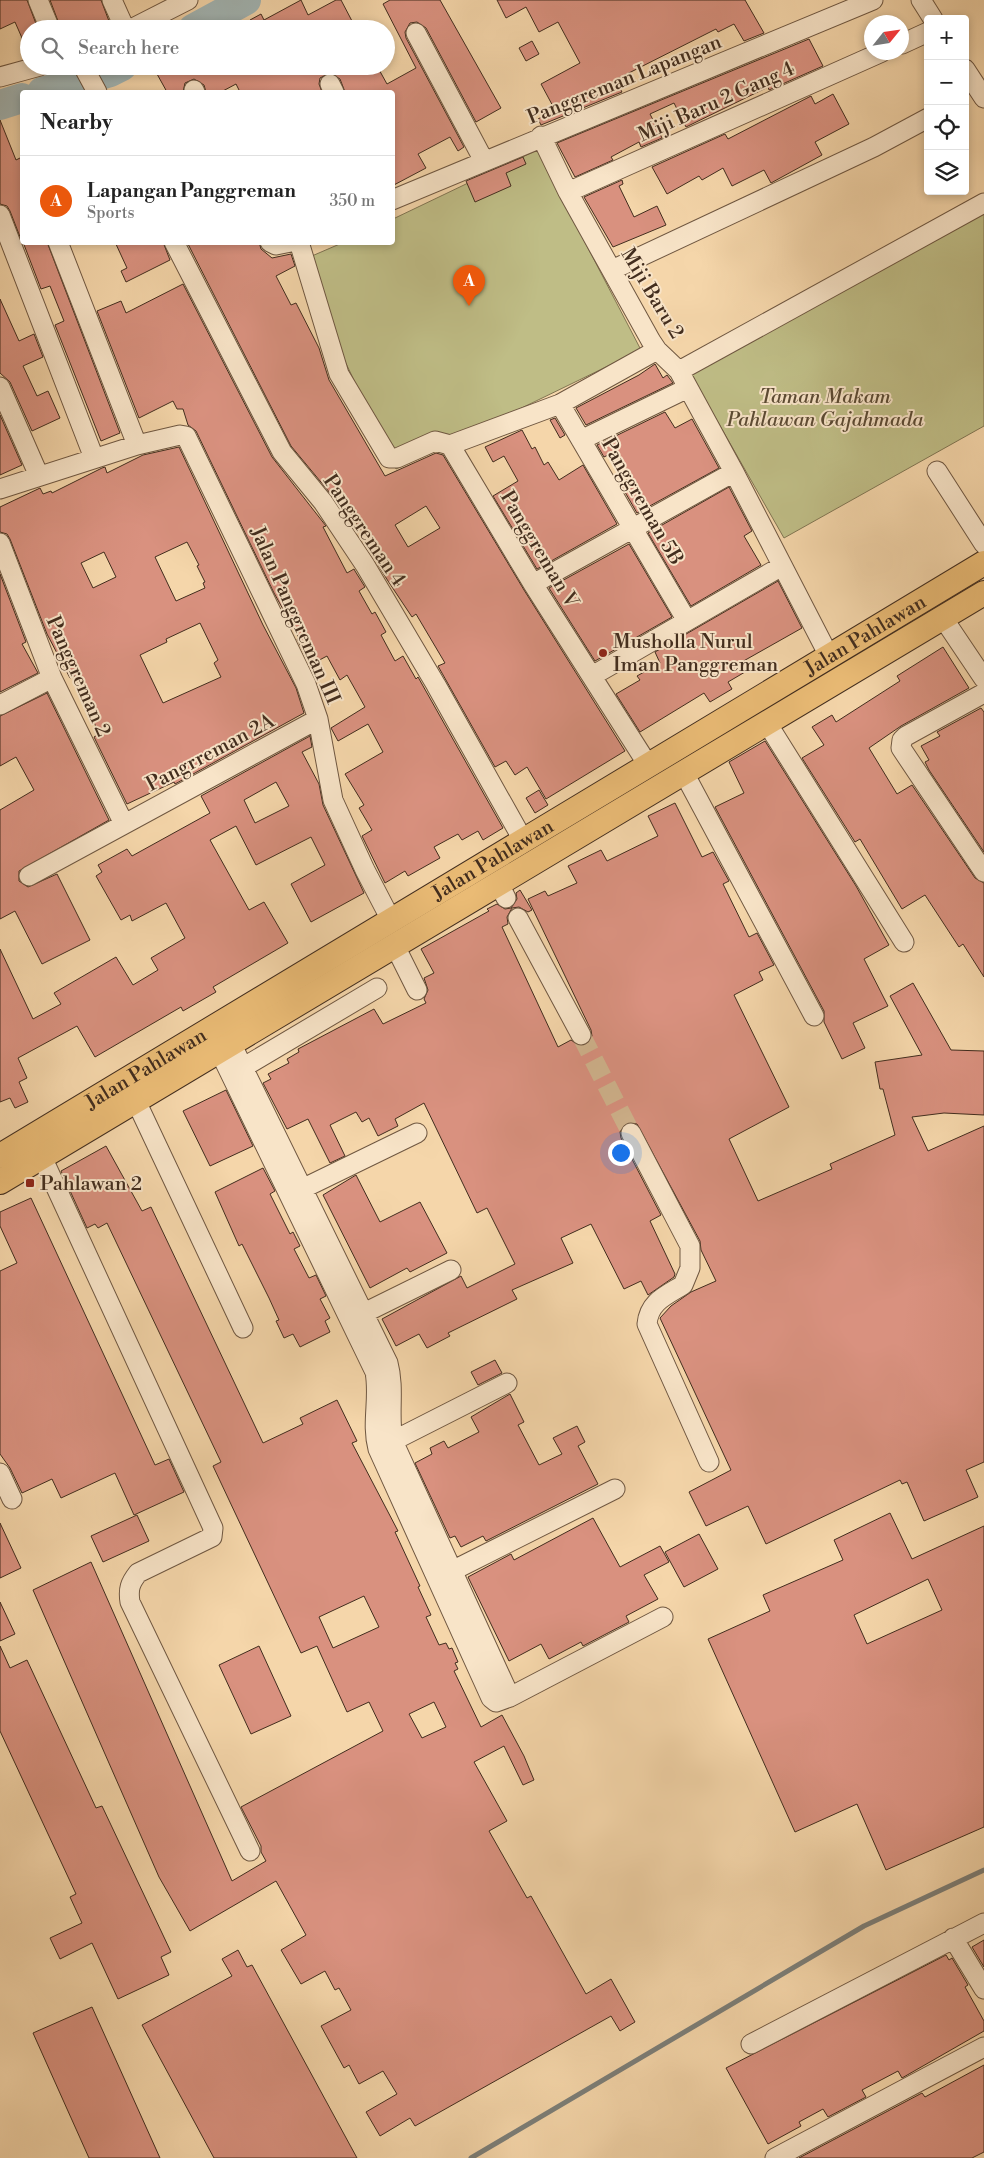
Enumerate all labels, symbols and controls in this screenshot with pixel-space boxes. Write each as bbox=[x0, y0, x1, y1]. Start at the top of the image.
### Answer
north arrow bbox=[864, 15, 909, 60]
map controls bbox=[924, 15, 969, 195]
button: + bbox=[924, 15, 969, 60]
search box bbox=[20, 20, 395, 75]
street label: Panggreman Lapangan bbox=[524, 30, 726, 131]
icon: search bbox=[38, 34, 66, 62]
text: Search here bbox=[78, 36, 179, 60]
street label: Miji Baru 2 Gang 4 bbox=[634, 57, 799, 148]
button: − bbox=[924, 60, 969, 105]
button: locate bbox=[924, 105, 969, 150]
text: Nearby bbox=[40, 110, 113, 136]
button: layers bbox=[924, 150, 969, 195]
text: Lapangan Panggreman bbox=[87, 179, 296, 203]
text: A bbox=[50, 191, 62, 211]
text: 350 m bbox=[329, 191, 375, 211]
text: Sports bbox=[87, 203, 134, 223]
street label: Miji Baru 2 bbox=[615, 244, 689, 344]
pin: A bbox=[453, 265, 485, 306]
park label: Taman Makam Pahlawan Gajahmada bbox=[726, 385, 924, 433]
street label: Panggreman 5B bbox=[595, 433, 688, 570]
street label: Panggreman 4 bbox=[317, 470, 411, 592]
street label: Panggreman V bbox=[494, 487, 584, 614]
street label: Jalan Panggreman III bbox=[244, 522, 345, 709]
street label: Jalan Pahlawan bbox=[800, 590, 931, 683]
street label: Panggreman 2 bbox=[40, 612, 115, 741]
place label: Musholla Nurul Iman Panggreman bbox=[613, 630, 778, 678]
marker: Musholla Nurul Iman Panggreman bbox=[597, 647, 609, 659]
street label: Pangrreman 2A bbox=[142, 708, 280, 798]
street label: Jalan Pahlawan bbox=[427, 814, 559, 907]
street label: Jalan Pahlawan bbox=[80, 1023, 212, 1116]
your location bbox=[608, 1140, 634, 1166]
place label: Pahlawan 2 bbox=[40, 1172, 142, 1197]
marker: Pahlawan 2 bbox=[24, 1177, 36, 1189]

